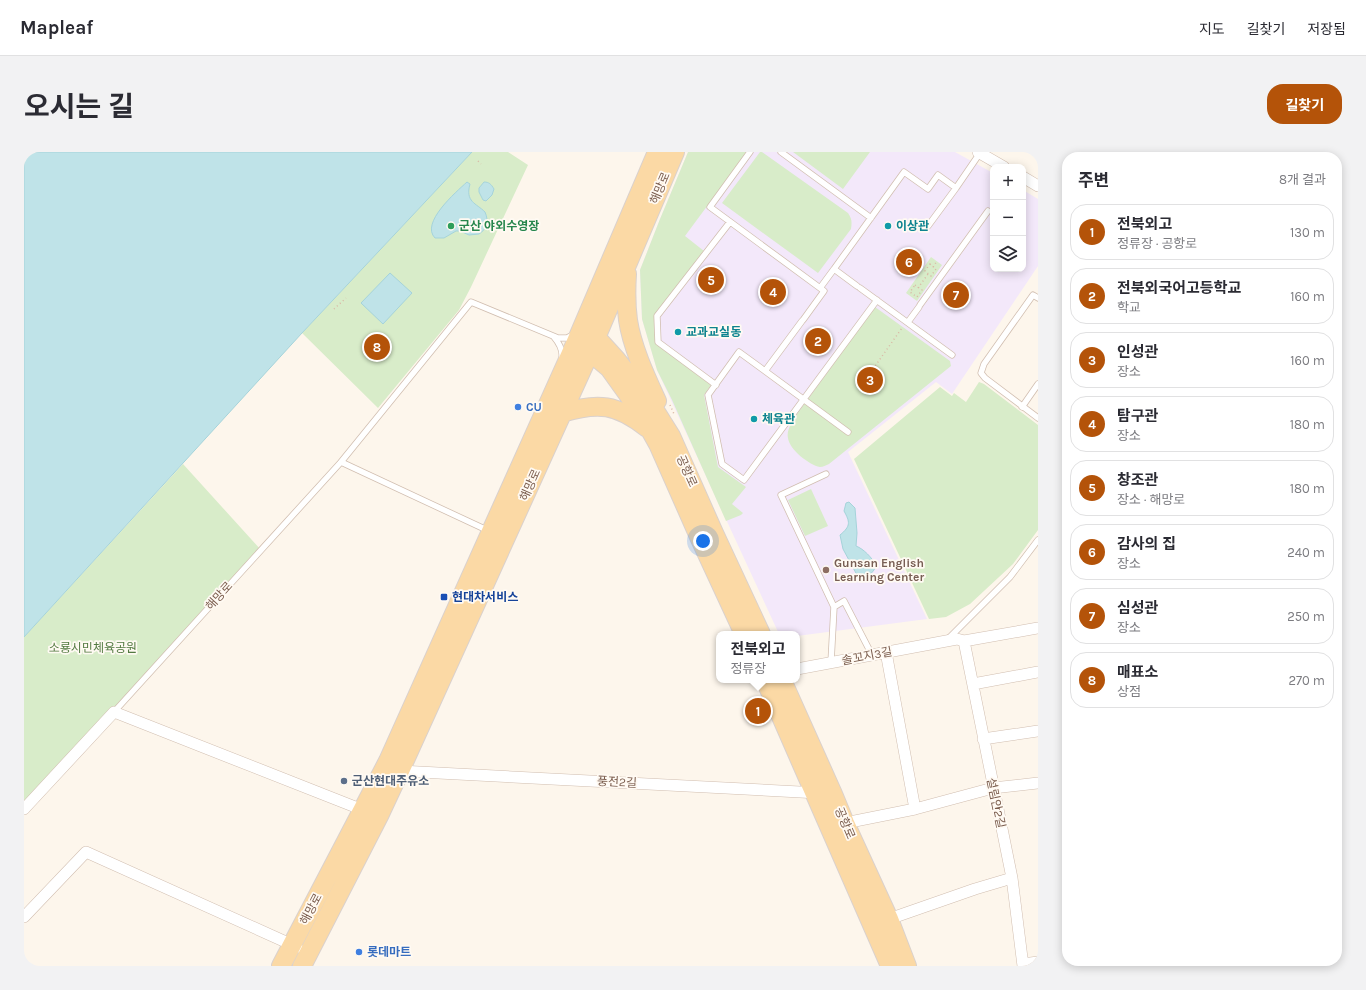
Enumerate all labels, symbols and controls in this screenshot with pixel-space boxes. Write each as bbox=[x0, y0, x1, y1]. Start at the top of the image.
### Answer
text: Mapleaf bbox=[20, 17, 93, 39]
text: 지도 bbox=[1199, 21, 1225, 38]
text: 길찾기 bbox=[1247, 21, 1285, 38]
text: 저장됨 bbox=[1307, 21, 1346, 38]
button: 길찾기 bbox=[1267, 84, 1342, 124]
text: 오시는 길 bbox=[24, 90, 134, 123]
map controls bbox=[990, 164, 1026, 272]
button: + bbox=[990, 164, 1026, 200]
street label: 해망로 bbox=[647, 170, 673, 206]
text: 주변 bbox=[1078, 170, 1109, 190]
text: 8개 결과 bbox=[1279, 172, 1326, 187]
button: − bbox=[990, 200, 1026, 236]
text: 전북외고 bbox=[1117, 215, 1172, 233]
place label: 군산 야외수영장 bbox=[459, 219, 539, 233]
place label: 이상관 bbox=[896, 219, 929, 233]
marker: 군산 야외수영장 bbox=[446, 221, 456, 231]
marker: 이상관 bbox=[883, 221, 893, 231]
text: 1 bbox=[1090, 225, 1094, 240]
text: 130 m bbox=[1290, 225, 1325, 240]
button: layers bbox=[990, 236, 1026, 272]
text: 정류장 · 공항로 bbox=[1117, 236, 1197, 251]
pin: 6 bbox=[896, 247, 922, 277]
pin: 5 bbox=[698, 265, 724, 295]
pin: 4 bbox=[760, 277, 786, 307]
text: 전북외국어고등학교 bbox=[1117, 279, 1241, 297]
pin: 7 bbox=[943, 280, 969, 310]
text: 2 bbox=[1088, 289, 1096, 304]
text: 160 m bbox=[1290, 289, 1325, 304]
text: 학교 bbox=[1117, 300, 1141, 315]
place label: 교과교실동 bbox=[686, 325, 741, 339]
pin: 2 bbox=[805, 326, 831, 356]
marker: 교과교실동 bbox=[673, 327, 683, 337]
pin: 8 bbox=[364, 332, 390, 362]
text: 인성관 bbox=[1117, 343, 1158, 361]
text: 3 bbox=[1088, 353, 1096, 368]
text: 160 m bbox=[1290, 353, 1325, 368]
text: 장소 bbox=[1117, 364, 1141, 379]
pin: 3 bbox=[857, 365, 883, 395]
place label: CU bbox=[526, 400, 542, 414]
marker: CU bbox=[513, 402, 523, 412]
text: 탐구관 bbox=[1117, 407, 1158, 425]
place label: 체육관 bbox=[762, 412, 795, 426]
marker: 체육관 bbox=[749, 414, 759, 424]
text: 4 bbox=[1088, 417, 1096, 432]
text: 180 m bbox=[1290, 417, 1325, 432]
text: 장소 bbox=[1117, 428, 1141, 443]
street label: 공항로 bbox=[674, 453, 700, 489]
street label: 해망로 bbox=[517, 467, 543, 503]
text: 창조관 bbox=[1117, 471, 1158, 489]
text: 5 bbox=[1088, 481, 1096, 496]
text: 180 m bbox=[1290, 481, 1325, 496]
text: 장소 · 해망로 bbox=[1117, 492, 1185, 507]
your location bbox=[693, 531, 713, 551]
text: 감사의 집 bbox=[1117, 535, 1176, 553]
text: 6 bbox=[1088, 545, 1096, 560]
text: 240 m bbox=[1287, 545, 1325, 560]
place label: Gunsan English Learning Center bbox=[834, 556, 924, 584]
text: 장소 bbox=[1117, 556, 1141, 571]
marker: Gunsan English Learning Center bbox=[821, 565, 831, 575]
street label: 해망로 bbox=[203, 579, 235, 613]
place label: 현대차서비스 bbox=[452, 590, 518, 604]
marker: 현대차서비스 bbox=[439, 592, 449, 602]
text: 심성관 bbox=[1117, 599, 1158, 617]
text: 7 bbox=[1089, 609, 1095, 624]
text: 250 m bbox=[1287, 609, 1325, 624]
text: 장소 bbox=[1117, 620, 1141, 635]
popup bbox=[716, 631, 800, 683]
text: 전북외고 bbox=[730, 640, 786, 658]
park label: 소룡시민체육공원 bbox=[49, 641, 137, 655]
street label: 솔꼬지3길 bbox=[841, 644, 893, 668]
text: 정류장 bbox=[730, 661, 766, 676]
text: 매표소 bbox=[1117, 663, 1158, 681]
text: 8 bbox=[1088, 673, 1096, 688]
text: 270 m bbox=[1288, 673, 1325, 688]
text: 상점 bbox=[1117, 684, 1141, 699]
pin: 1 bbox=[745, 696, 771, 726]
place label: 군산현대주유소 bbox=[352, 774, 429, 788]
street label: 풍전2길 bbox=[597, 774, 637, 790]
marker: 군산현대주유소 bbox=[339, 776, 349, 786]
street label: 설림안2길 bbox=[984, 777, 1008, 829]
street label: 공항로 bbox=[832, 805, 858, 841]
street label: 해망로 bbox=[297, 891, 325, 927]
place label: 롯데마트 bbox=[367, 945, 411, 959]
marker: 롯데마트 bbox=[354, 947, 364, 957]

